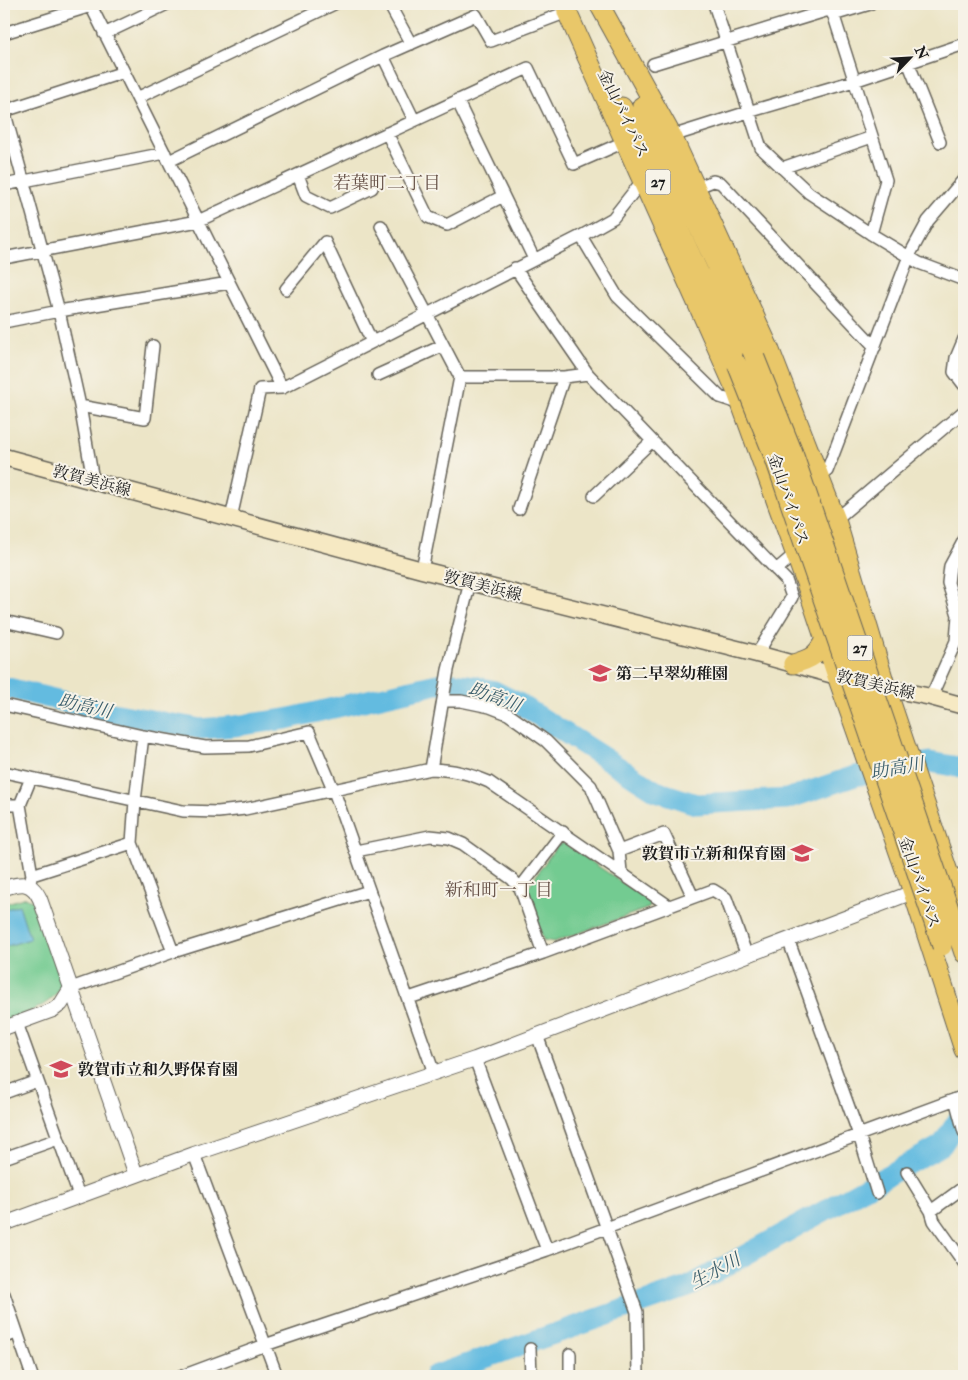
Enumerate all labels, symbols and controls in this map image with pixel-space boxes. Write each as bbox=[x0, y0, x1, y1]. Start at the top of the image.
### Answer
north arrow bbox=[886, 32, 936, 82]
text: N bbox=[911, 43, 932, 62]
street label: 金山バイパス bbox=[593, 66, 653, 161]
road number: 27 bbox=[646, 170, 670, 194]
district label: 若葉町二丁目 bbox=[333, 172, 441, 195]
street label: 金山バイパス bbox=[763, 451, 813, 548]
street label: 敦賀美浜線 bbox=[51, 461, 133, 501]
street label: 敦賀美浜線 bbox=[442, 567, 524, 605]
road number: 27 bbox=[848, 636, 872, 660]
school or university icon: 第二早翠幼稚園 bbox=[587, 660, 613, 686]
place label: 第二早翠幼稚園 bbox=[616, 664, 728, 684]
street label: 敦賀美浜線 bbox=[835, 666, 917, 704]
water label: 助高川 bbox=[466, 677, 526, 718]
water label: 助高川 bbox=[56, 689, 116, 724]
water label: 助高川 bbox=[869, 752, 928, 785]
street label: 金山バイパス bbox=[894, 834, 944, 931]
school or university icon: 敦賀市立新和保育園 bbox=[789, 840, 815, 866]
place label: 敦賀市立新和保育園 bbox=[642, 844, 786, 864]
district label: 新和町一丁目 bbox=[445, 879, 553, 902]
school or university icon: 敦賀市立和久野保育園 bbox=[48, 1056, 74, 1082]
place label: 敦賀市立和久野保育園 bbox=[78, 1060, 238, 1080]
water label: 生水川 bbox=[686, 1247, 746, 1295]

